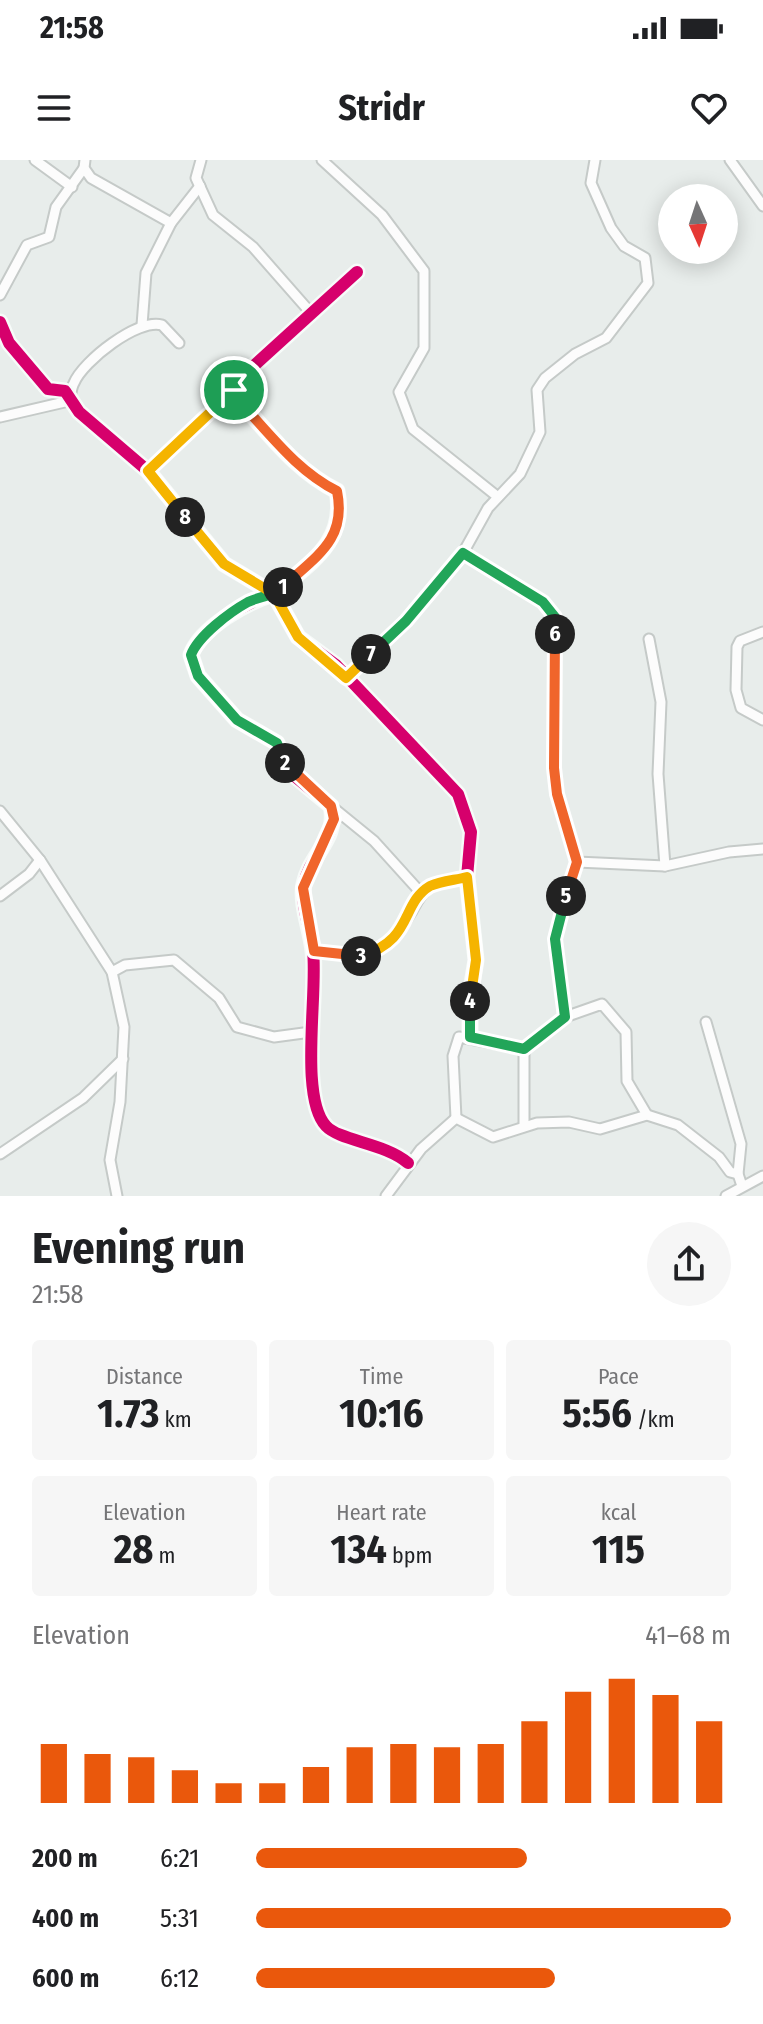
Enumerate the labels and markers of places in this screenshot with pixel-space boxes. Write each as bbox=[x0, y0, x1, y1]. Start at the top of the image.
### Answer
pin bbox=[200, 356, 268, 424]
pin: 8 bbox=[165, 497, 205, 537]
pin: 1 bbox=[263, 567, 303, 607]
pin: 6 bbox=[535, 614, 575, 654]
pin: 7 bbox=[351, 634, 391, 674]
pin: 2 bbox=[265, 743, 305, 783]
pin: 5 bbox=[546, 876, 586, 916]
pin: 3 bbox=[341, 936, 381, 976]
pin: 4 bbox=[450, 981, 490, 1021]

